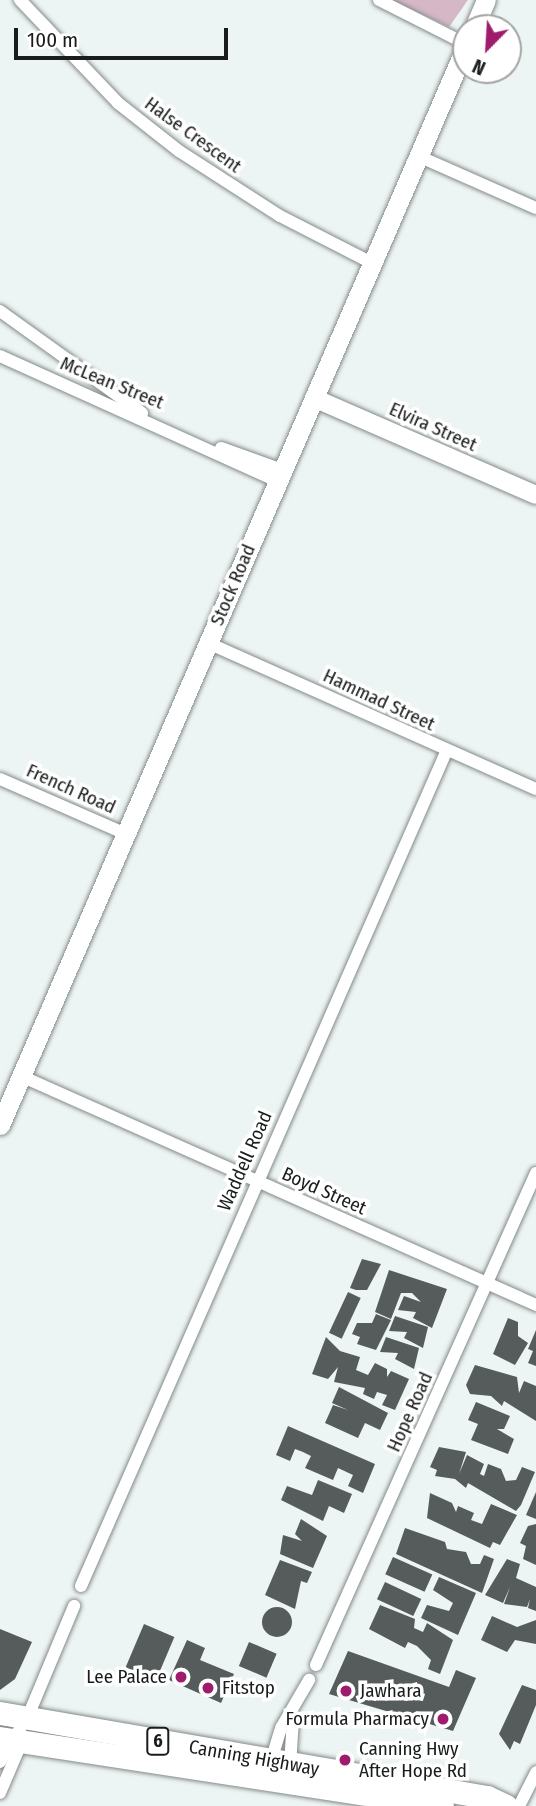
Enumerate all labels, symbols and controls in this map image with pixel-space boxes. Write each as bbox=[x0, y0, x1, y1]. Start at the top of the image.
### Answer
scale bar bbox=[18, 14, 231, 58]
north arrow bbox=[452, 14, 522, 84]
text: 100 m bbox=[27, 27, 78, 53]
text: N bbox=[469, 54, 489, 80]
street label: Halse Crescent bbox=[140, 92, 246, 178]
street label: McLean Street bbox=[57, 352, 167, 414]
street label: Elvira Street bbox=[386, 398, 480, 456]
street label: Stock Road bbox=[206, 541, 260, 629]
street label: Hammad Street bbox=[319, 664, 439, 736]
street label: French Road bbox=[23, 759, 119, 819]
street label: Waddell Road bbox=[213, 1108, 277, 1214]
street label: Boyd Street bbox=[278, 1162, 370, 1220]
street label: Hope Road bbox=[382, 1369, 438, 1455]
place label: Lee Palace bbox=[86, 1666, 167, 1688]
marker: Lee Palace bbox=[173, 1669, 189, 1685]
place label: Fitstop bbox=[222, 1677, 275, 1699]
marker: Fitstop bbox=[200, 1680, 216, 1696]
place label: Jawhara bbox=[360, 1680, 422, 1702]
marker: Jawhara bbox=[338, 1683, 354, 1699]
place label: Formula Pharmacy bbox=[285, 1708, 429, 1730]
marker: Formula Pharmacy bbox=[435, 1711, 451, 1727]
road number: 6 bbox=[146, 1726, 170, 1756]
street label: Canning Highway bbox=[187, 1735, 321, 1781]
place label: Canning Hwy After Hope Rd bbox=[359, 1738, 467, 1782]
marker: Canning Hwy After Hope Rd bbox=[337, 1752, 353, 1768]

